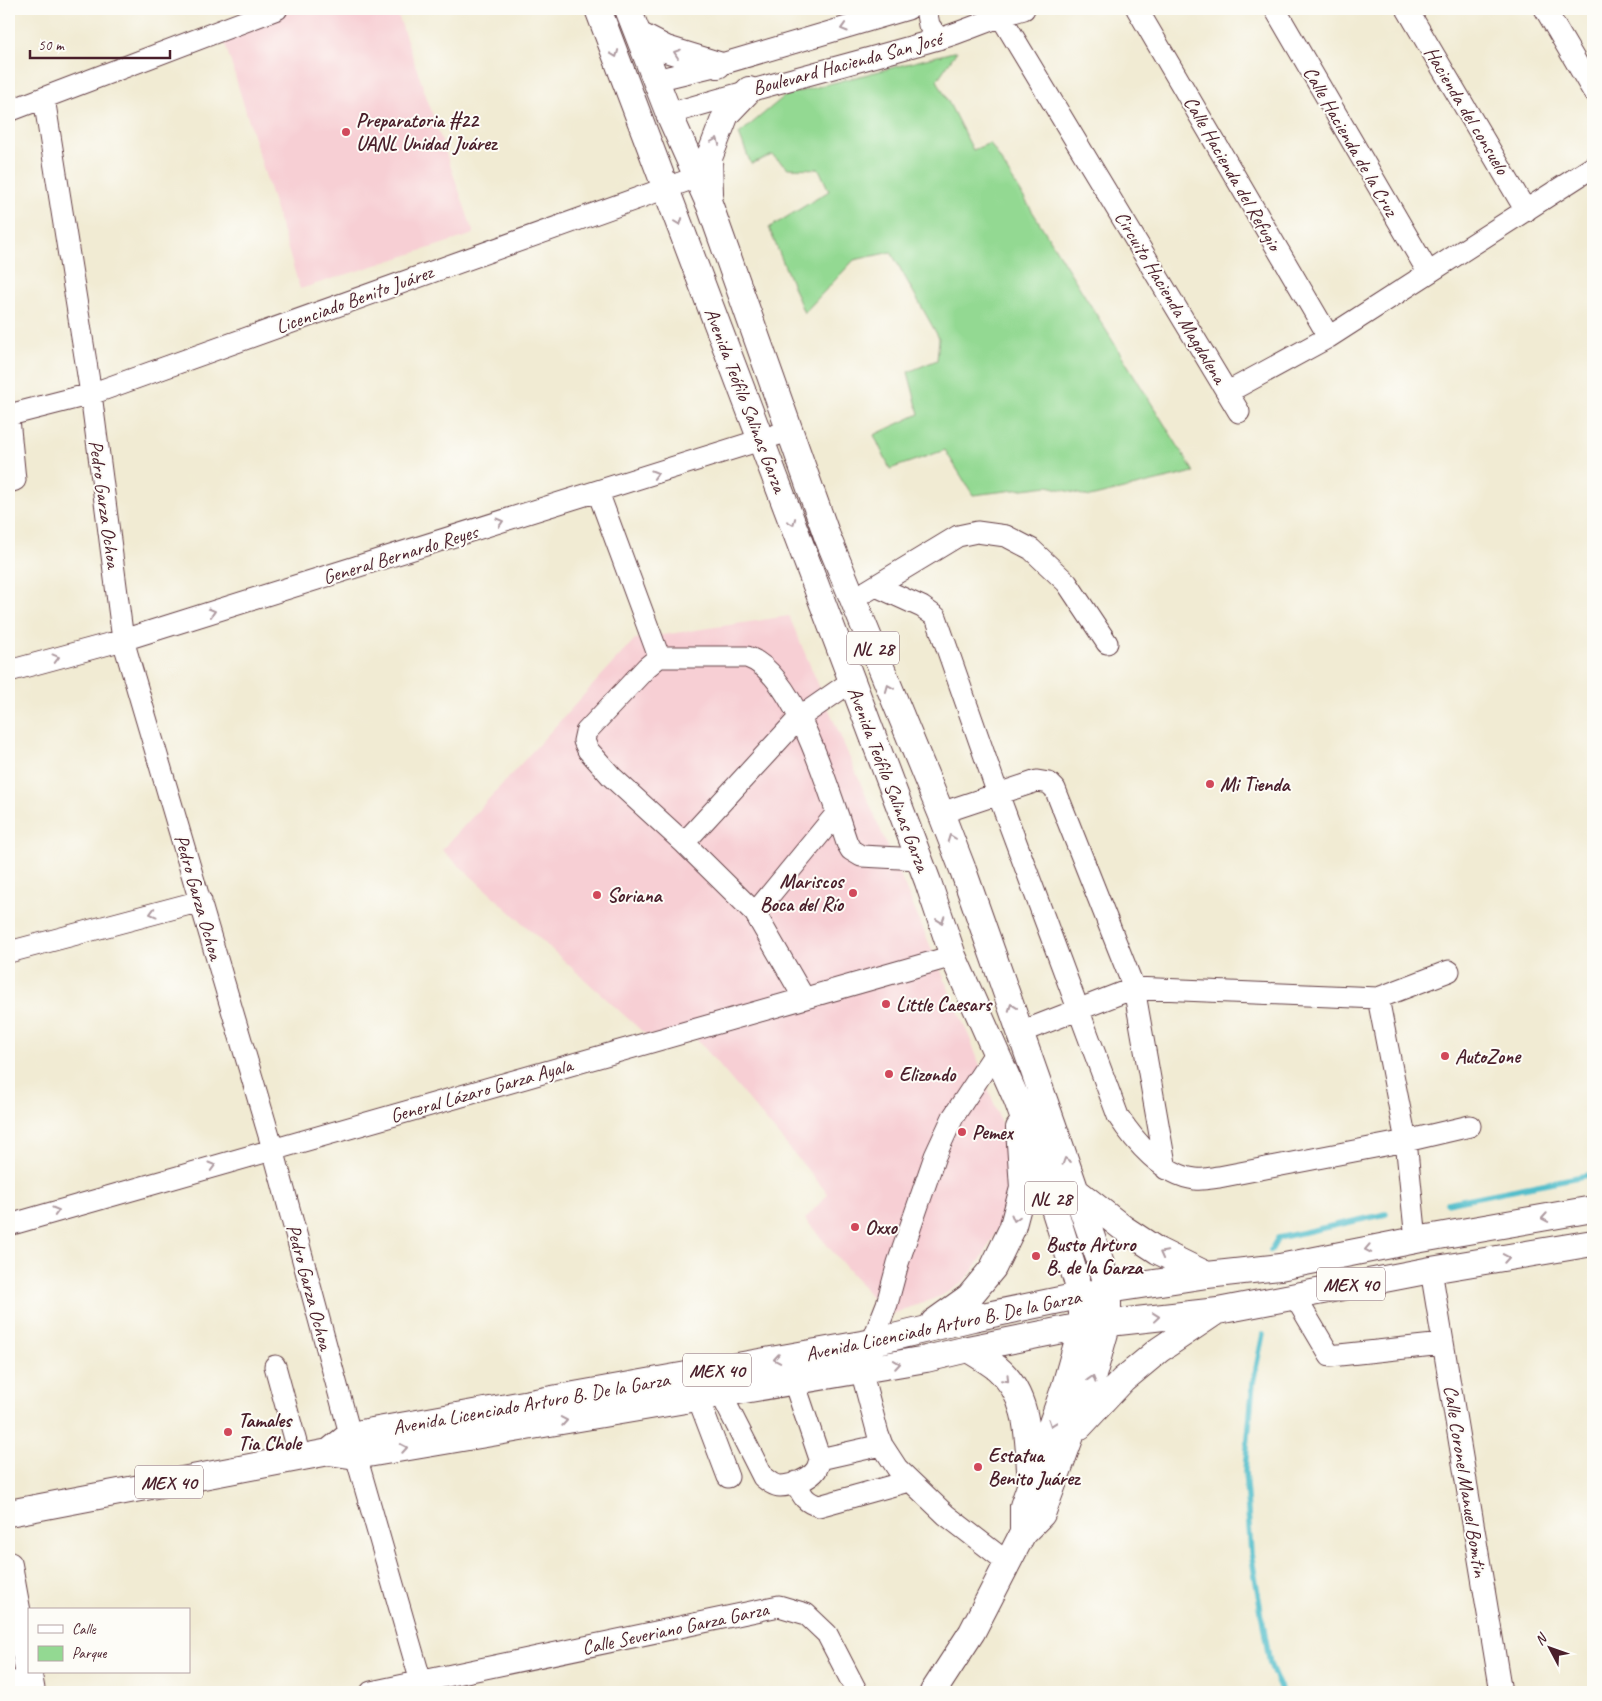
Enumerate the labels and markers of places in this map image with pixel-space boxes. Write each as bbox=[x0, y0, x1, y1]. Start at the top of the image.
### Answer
place label: Preparatoria #22 UANL Unidad Juárez bbox=[356, 108, 499, 156]
marker: Preparatoria #22 UANL Unidad Juárez bbox=[340, 126, 352, 138]
place label: Mi Tienda bbox=[1220, 772, 1292, 797]
marker: Mi Tienda bbox=[1204, 778, 1216, 790]
place label: Mariscos Boca del Río bbox=[760, 869, 845, 917]
place label: Soriana bbox=[607, 883, 664, 908]
marker: Mariscos Boca del Río bbox=[847, 887, 859, 899]
marker: Soriana bbox=[591, 889, 603, 901]
place label: Little Caesars bbox=[896, 992, 993, 1017]
marker: Little Caesars bbox=[880, 998, 892, 1010]
place label: AutoZone bbox=[1455, 1044, 1522, 1069]
marker: AutoZone bbox=[1439, 1050, 1451, 1062]
place label: Elizondo bbox=[899, 1062, 957, 1087]
marker: Elizondo bbox=[883, 1068, 895, 1080]
place label: Pemex bbox=[972, 1120, 1015, 1145]
marker: Pemex bbox=[956, 1126, 968, 1138]
place label: Oxxo bbox=[865, 1215, 898, 1240]
marker: Oxxo bbox=[849, 1221, 861, 1233]
place label: Busto Arturo B. de la Garza bbox=[1046, 1232, 1144, 1280]
marker: Busto Arturo B. de la Garza bbox=[1030, 1250, 1042, 1262]
place label: Tamales Tia Chole bbox=[238, 1408, 303, 1456]
marker: Tamales Tia Chole bbox=[222, 1426, 234, 1438]
place label: Estatua Benito Juárez bbox=[988, 1443, 1082, 1491]
marker: Estatua Benito Juárez bbox=[972, 1461, 984, 1473]

